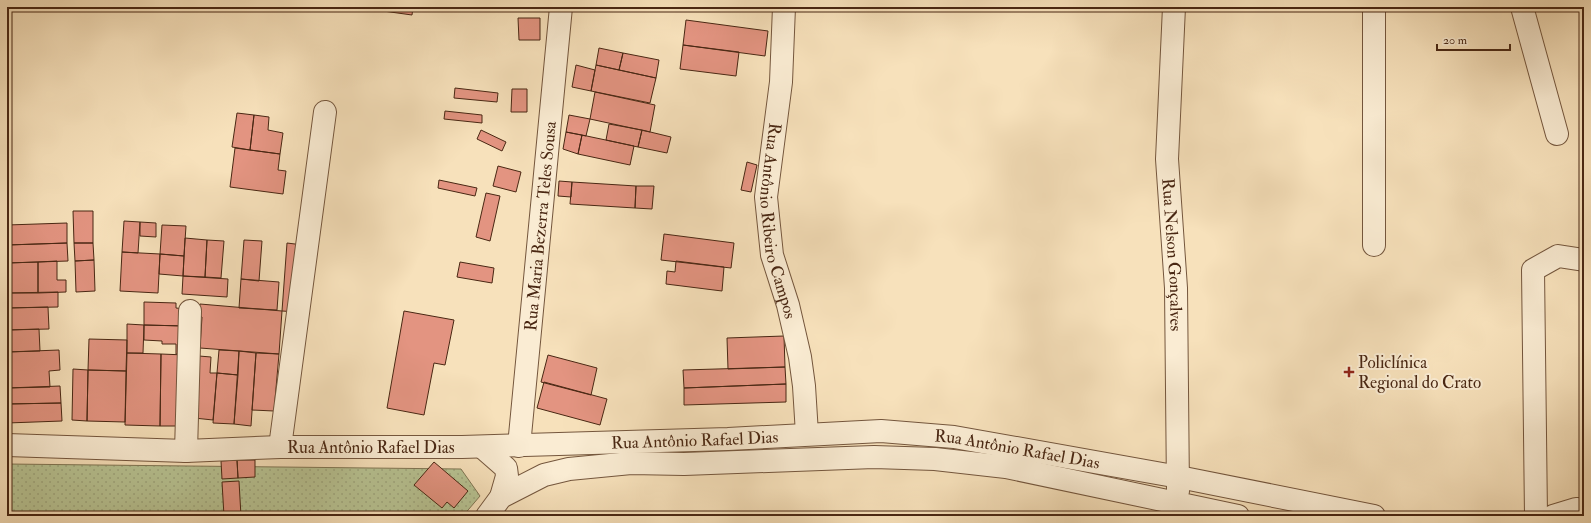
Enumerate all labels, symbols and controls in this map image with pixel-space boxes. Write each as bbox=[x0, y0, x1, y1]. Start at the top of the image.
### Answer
scale bar bbox=[1437, 26, 1510, 52]
text: 20 m bbox=[1443, 33, 1468, 48]
street label: Rua Maria Bezerra Teles Sousa bbox=[520, 119, 561, 332]
street label: Rua Antônio Ribeiro Campos bbox=[755, 122, 801, 321]
street label: Rua Nelson Gonçalves bbox=[1158, 177, 1187, 332]
place label: Policlínica Regional do Crato bbox=[1358, 352, 1481, 393]
marker: Policlínica Regional do Crato bbox=[1343, 366, 1355, 378]
street label: Rua Antônio Rafael Dias bbox=[934, 425, 1102, 473]
street label: Rua Antônio Rafael Dias bbox=[611, 426, 779, 453]
street label: Rua Antônio Rafael Dias bbox=[287, 437, 455, 458]

